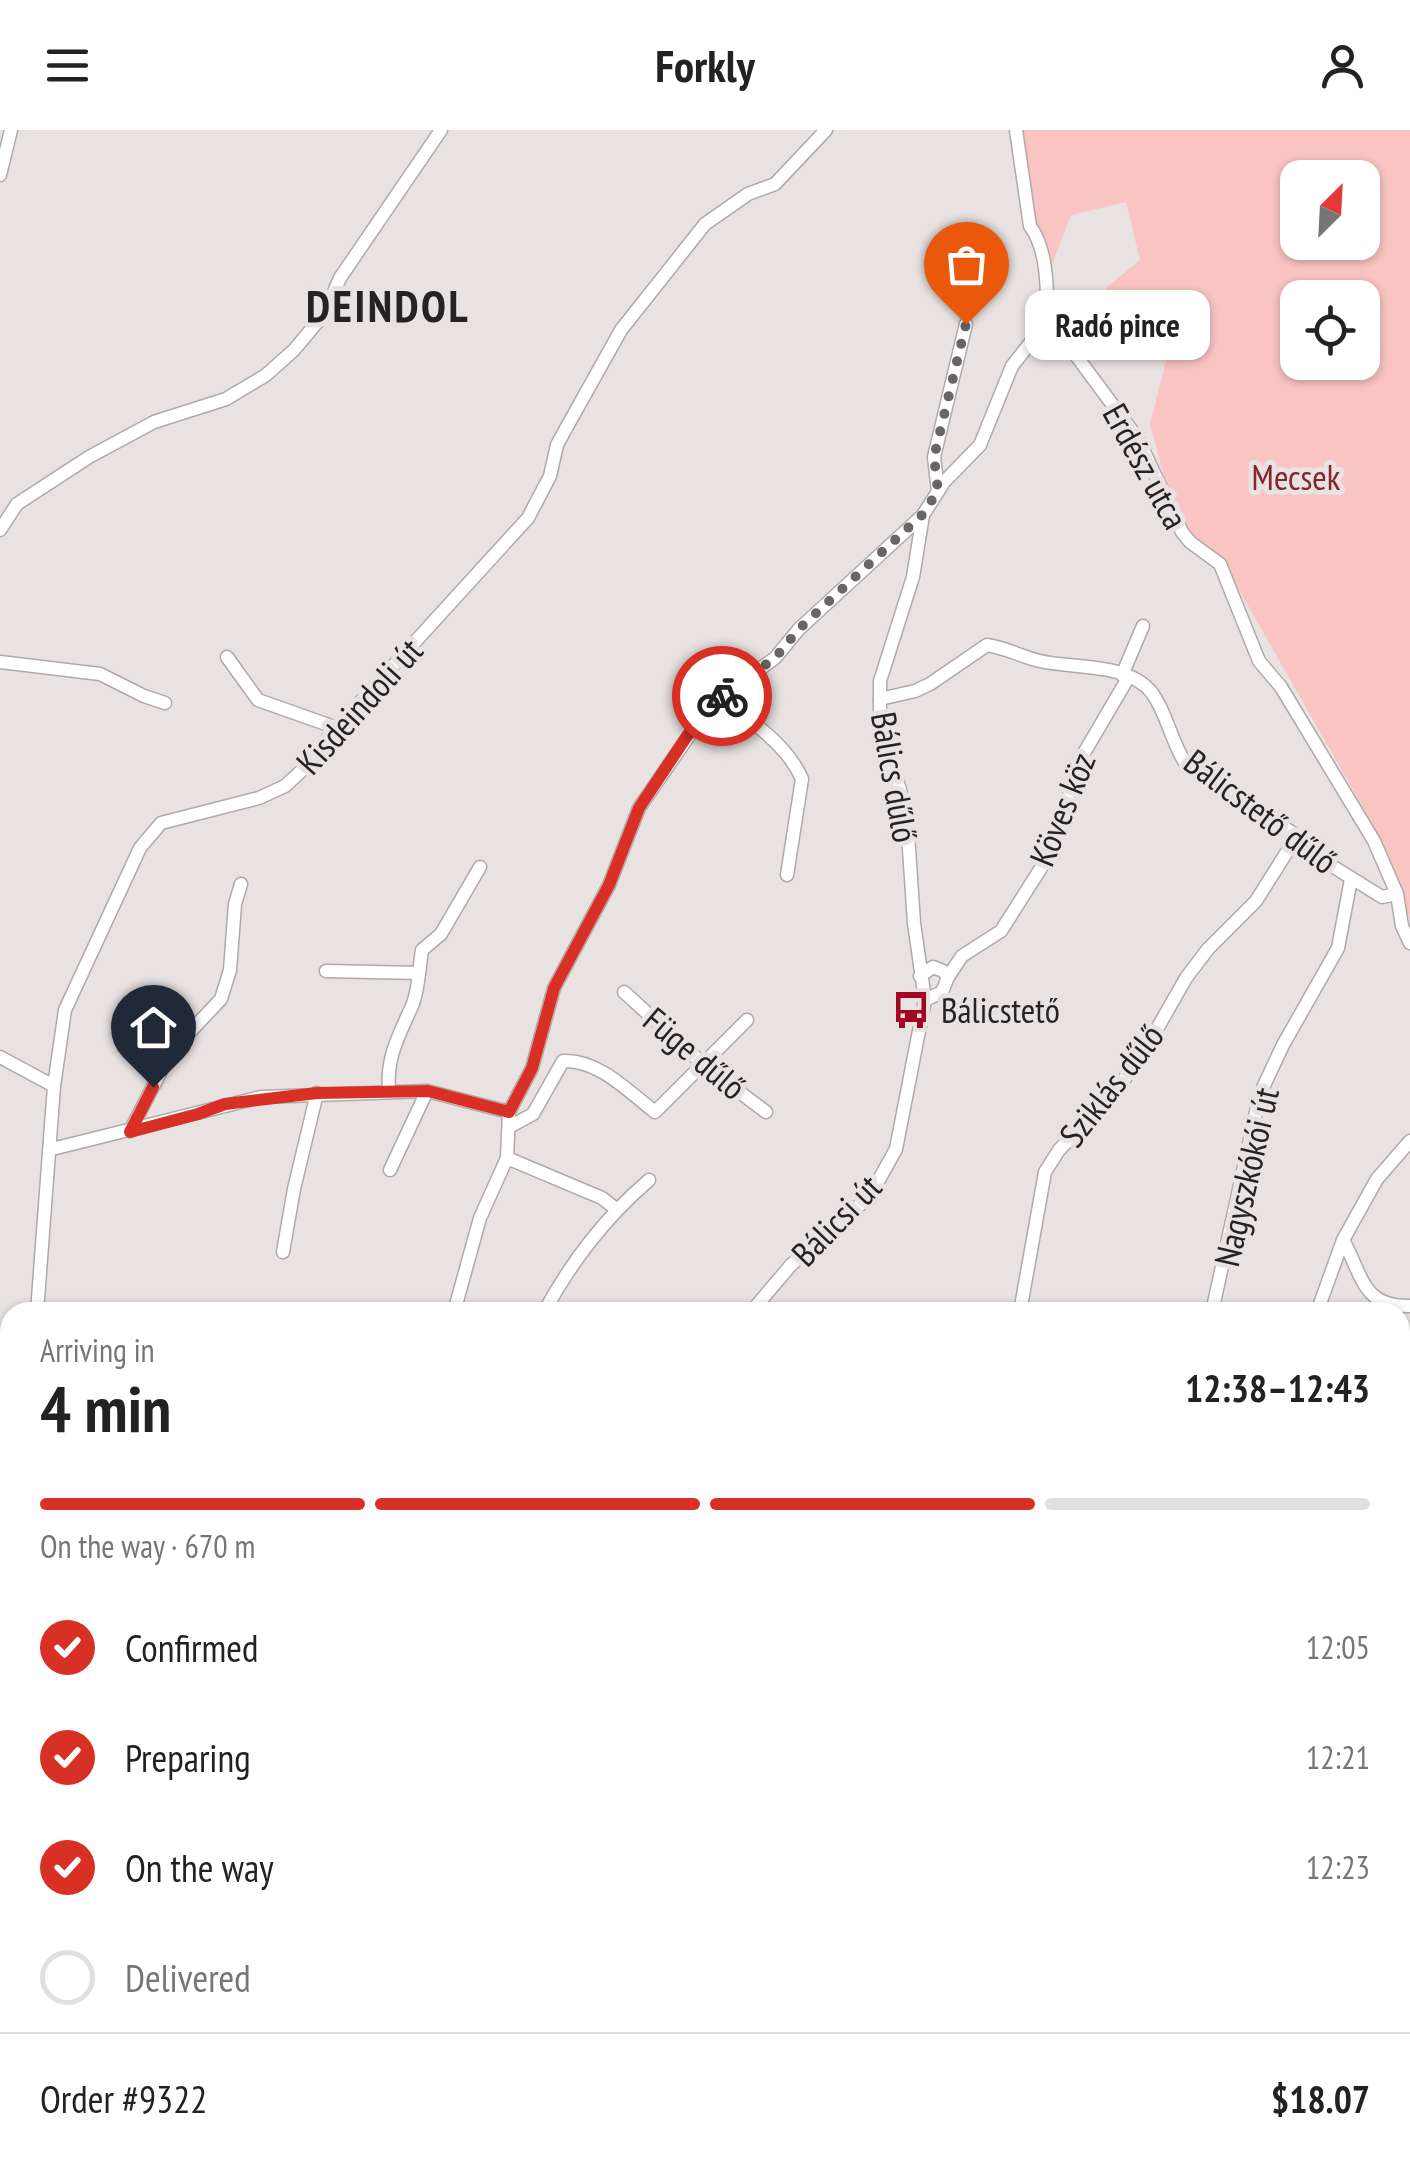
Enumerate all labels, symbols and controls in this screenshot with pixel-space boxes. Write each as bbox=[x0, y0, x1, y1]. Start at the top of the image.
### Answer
text: Forkly bbox=[655, 36, 755, 94]
icon: menu bbox=[40, 38, 95, 93]
icon: person bbox=[1315, 38, 1370, 93]
north arrow bbox=[1280, 160, 1380, 260]
map controls bbox=[1280, 160, 1380, 380]
pin bbox=[924, 222, 1009, 325]
icon: bag bbox=[939, 237, 994, 292]
district label: DEINDOL bbox=[306, 276, 470, 334]
button: locate bbox=[1280, 280, 1380, 380]
callout: Radó pince bbox=[1026, 289, 1211, 359]
text: Radó pince bbox=[1055, 304, 1180, 346]
street label: Erdész utca bbox=[1093, 395, 1199, 537]
park label: Mecsek bbox=[1252, 454, 1341, 500]
street label: Kisdeindoli út bbox=[286, 628, 432, 784]
courier bbox=[672, 646, 772, 746]
icon: bike bbox=[695, 669, 750, 724]
street label: Bálics dűlő bbox=[861, 708, 929, 846]
street label: Bálicstető dűlő bbox=[1175, 739, 1347, 883]
street label: Köves köz bbox=[1018, 745, 1106, 873]
pin bbox=[111, 985, 196, 1088]
place label: Bálicstető bbox=[941, 987, 1060, 1033]
bus stop icon: Bálicstető bbox=[890, 989, 932, 1031]
street label: Füge dűlő bbox=[634, 997, 756, 1109]
icon: home bbox=[126, 1000, 181, 1055]
street label: Sziklás dűlő bbox=[1049, 1014, 1173, 1156]
street label: Nagyszkókói út bbox=[1203, 1083, 1289, 1271]
street label: Bálicsi út bbox=[781, 1164, 891, 1276]
text: Arriving in bbox=[40, 1329, 155, 1371]
text: 12:38–12:43 bbox=[1185, 1363, 1370, 1412]
text: 4 min bbox=[40, 1366, 171, 1450]
text: On the way · 670 m bbox=[40, 1525, 255, 1567]
icon: check bbox=[40, 1620, 95, 1675]
text: Confirmed bbox=[125, 1623, 258, 1672]
text: 12:05 bbox=[1306, 1626, 1370, 1668]
icon: check bbox=[40, 1730, 95, 1785]
text: Preparing bbox=[125, 1733, 251, 1782]
text: 12:21 bbox=[1306, 1736, 1370, 1778]
icon: check bbox=[40, 1840, 95, 1895]
text: On the way bbox=[125, 1843, 273, 1892]
text: 12:23 bbox=[1306, 1846, 1370, 1888]
text: Delivered bbox=[125, 1953, 251, 2002]
text: Order #9322 bbox=[40, 2074, 207, 2123]
text: $18.07 bbox=[1271, 2074, 1370, 2123]

